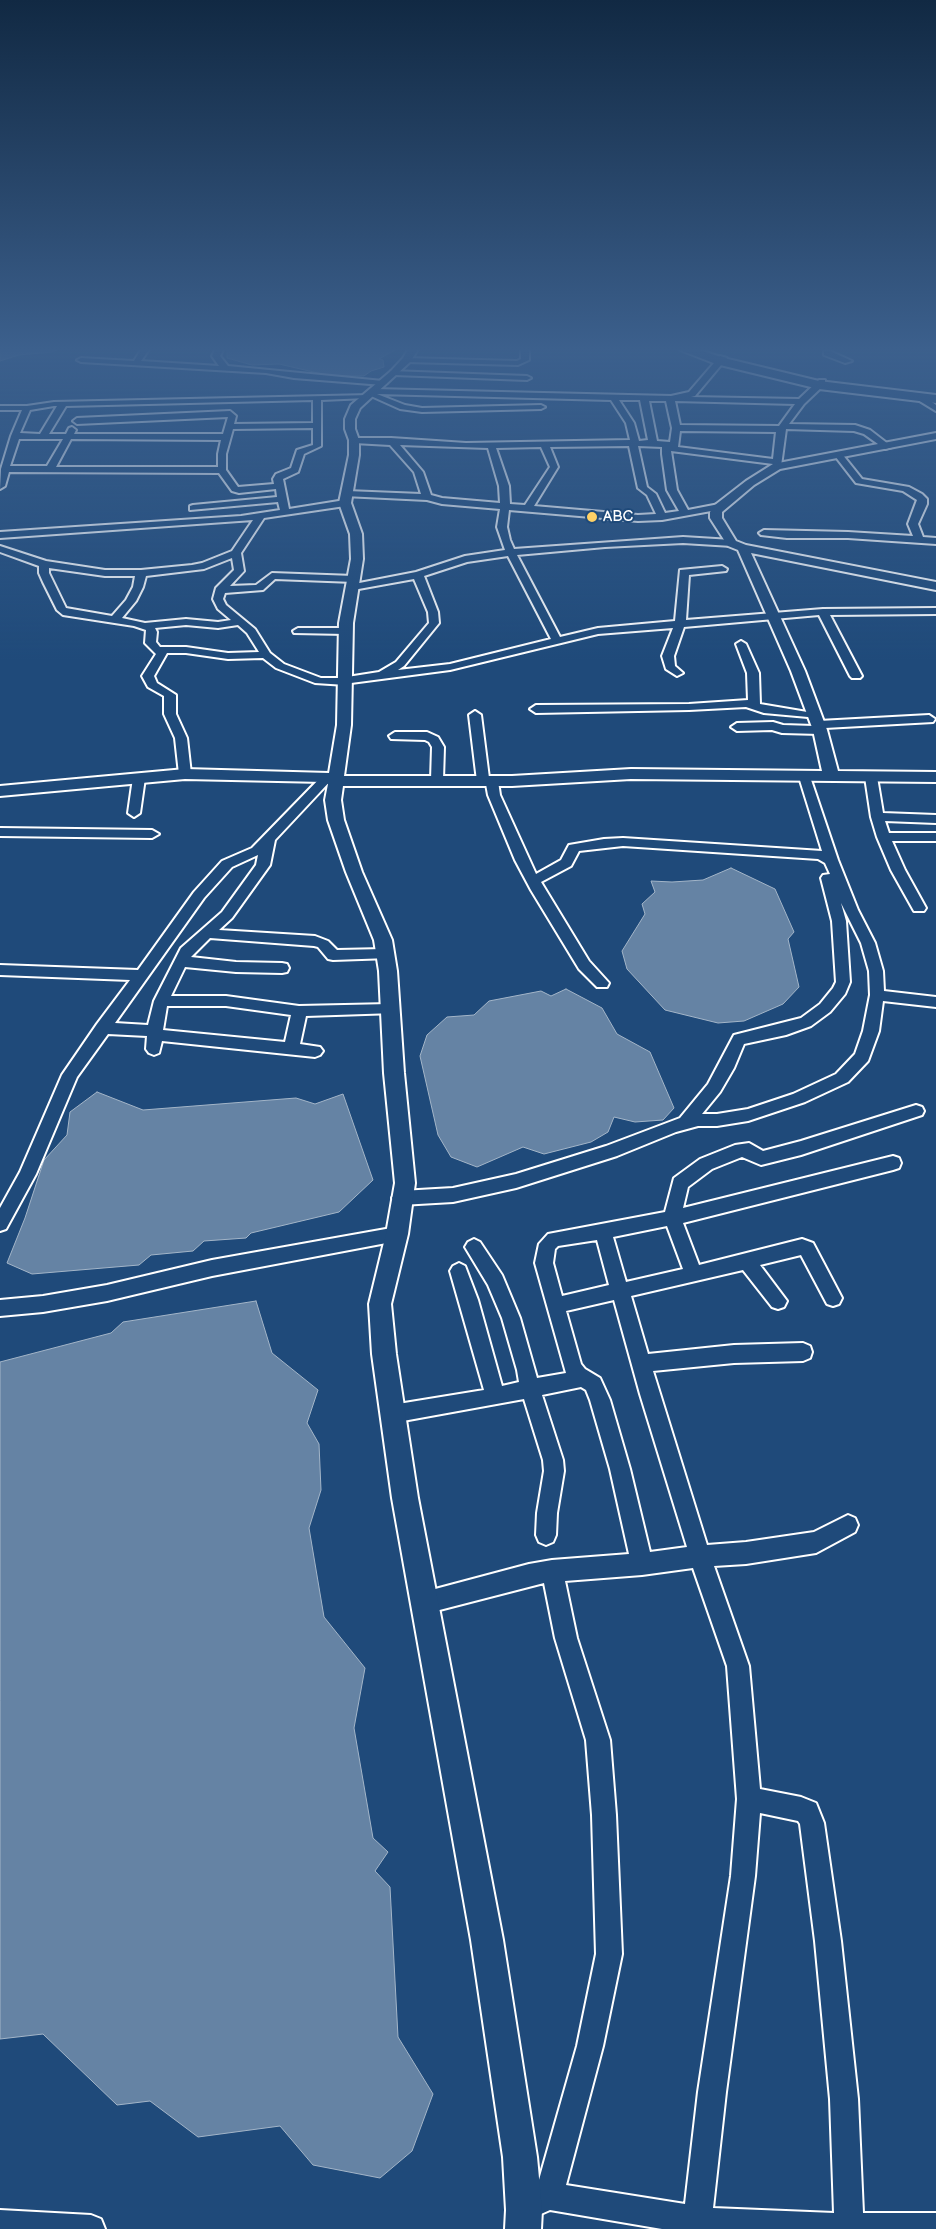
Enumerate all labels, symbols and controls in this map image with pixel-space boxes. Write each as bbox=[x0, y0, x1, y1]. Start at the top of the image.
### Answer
place label: ABC bbox=[603, 508, 633, 526]
marker: ABC bbox=[585, 510, 599, 524]

